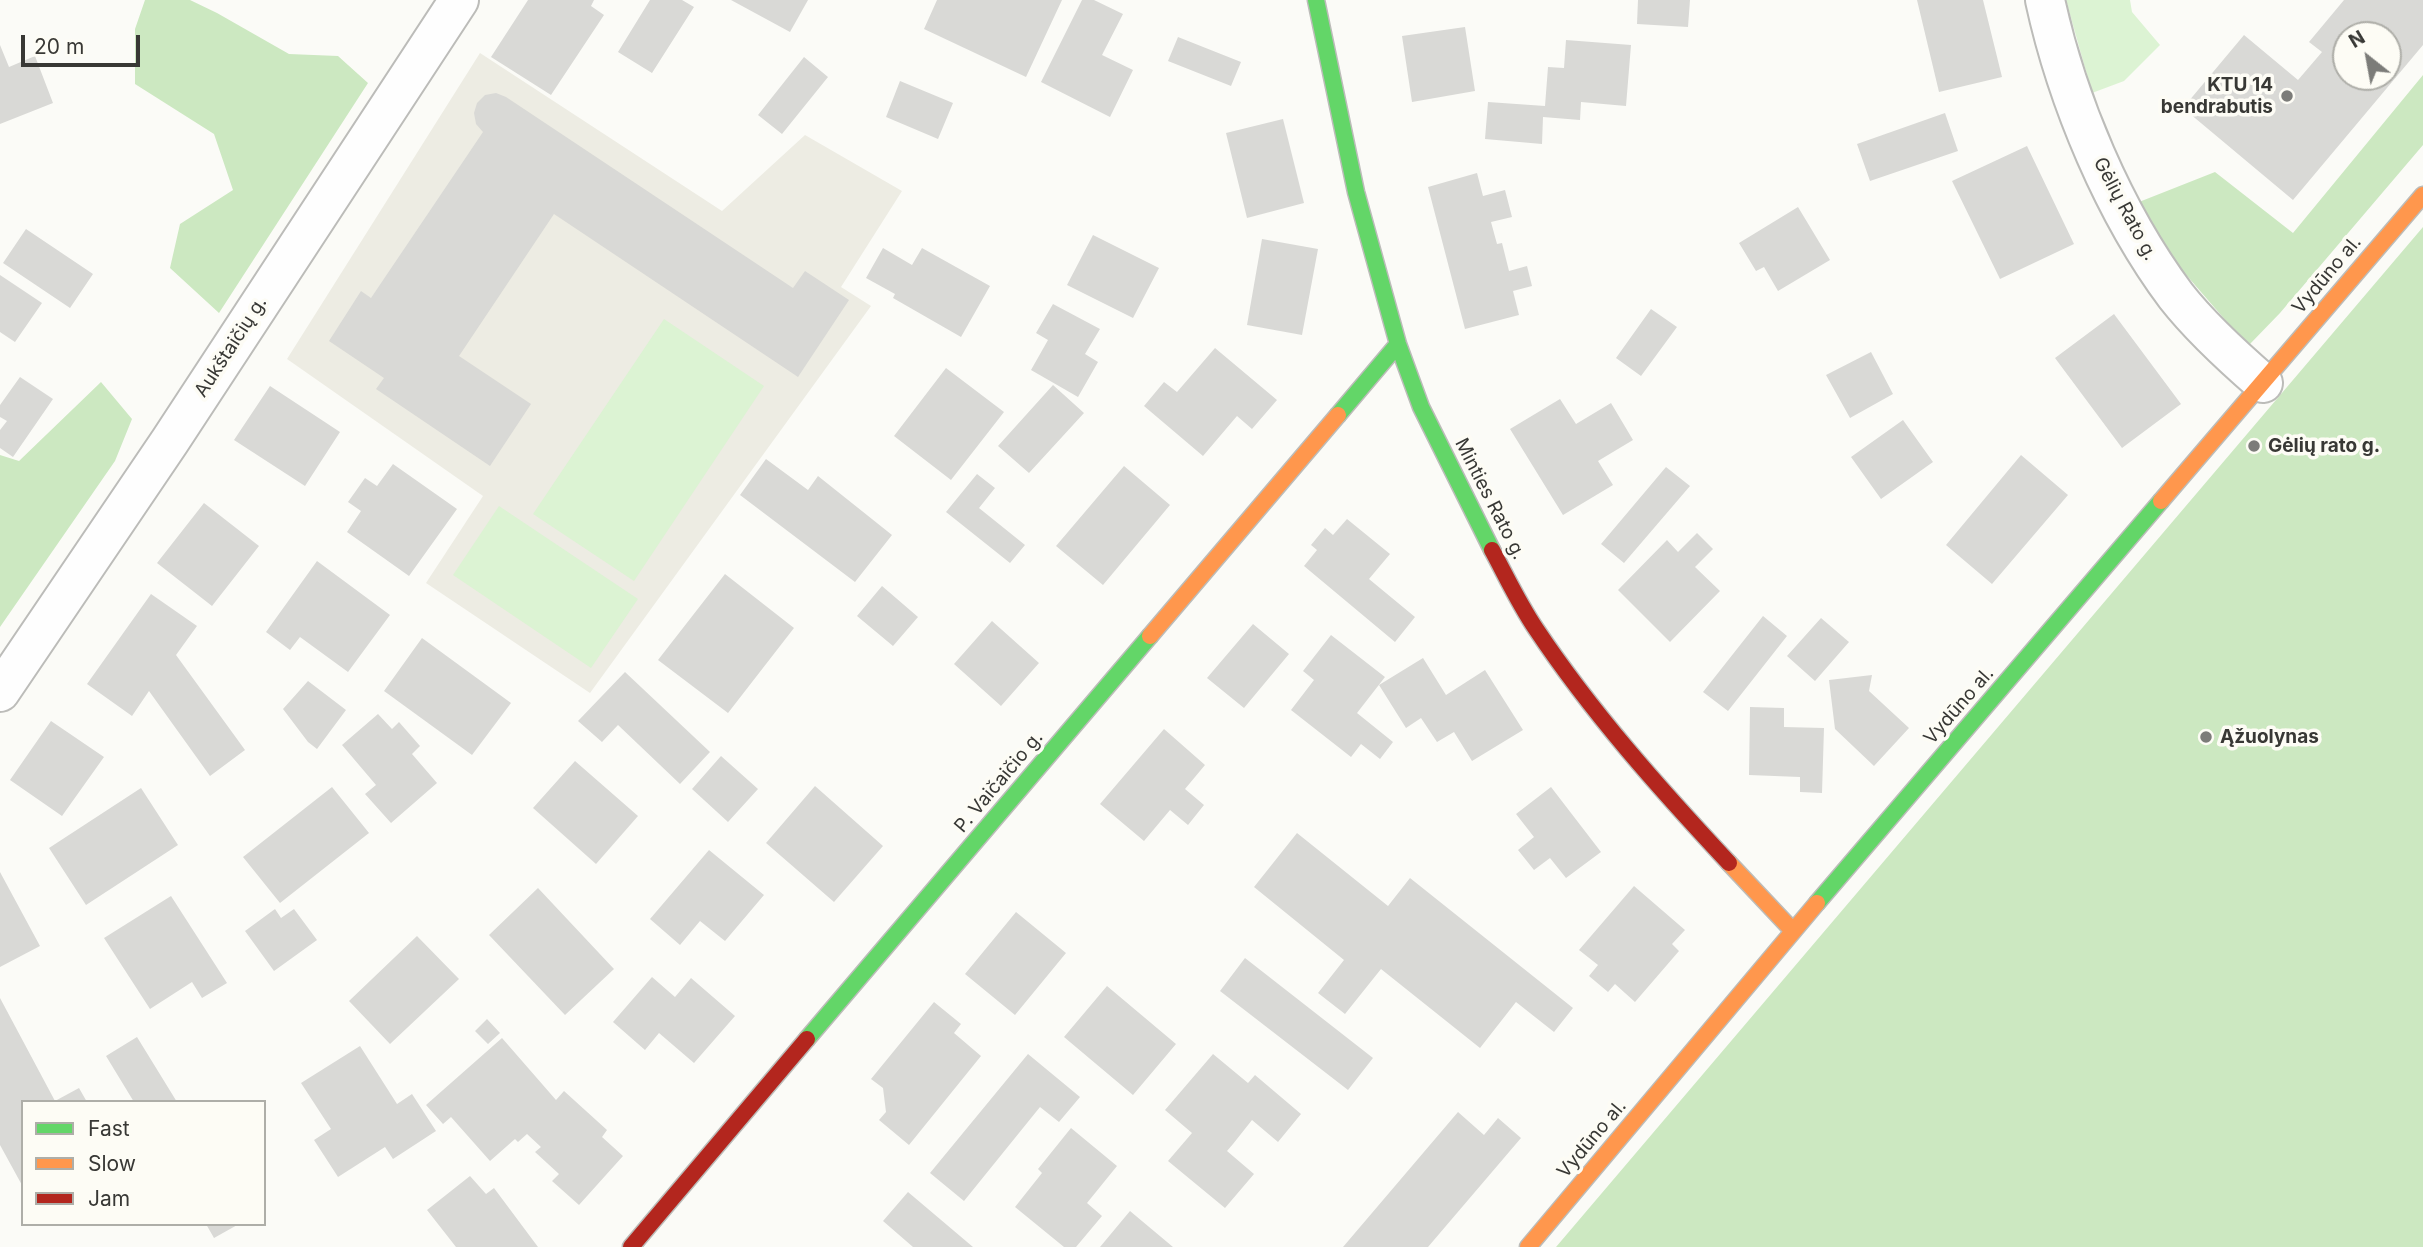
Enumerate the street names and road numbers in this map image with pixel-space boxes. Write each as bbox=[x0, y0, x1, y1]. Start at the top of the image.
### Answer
street label: Gėlių Rato g. bbox=[2088, 153, 2162, 265]
street label: Vydūno al. bbox=[2288, 231, 2366, 319]
street label: Aukštaičių g. bbox=[190, 292, 272, 402]
street label: Minties Rato g. bbox=[1450, 435, 1530, 563]
street label: Vydūno al. bbox=[1919, 663, 1999, 749]
street label: P. Vaičaičio g. bbox=[950, 727, 1048, 837]
street label: Vydūno al. bbox=[1553, 1095, 1631, 1183]

